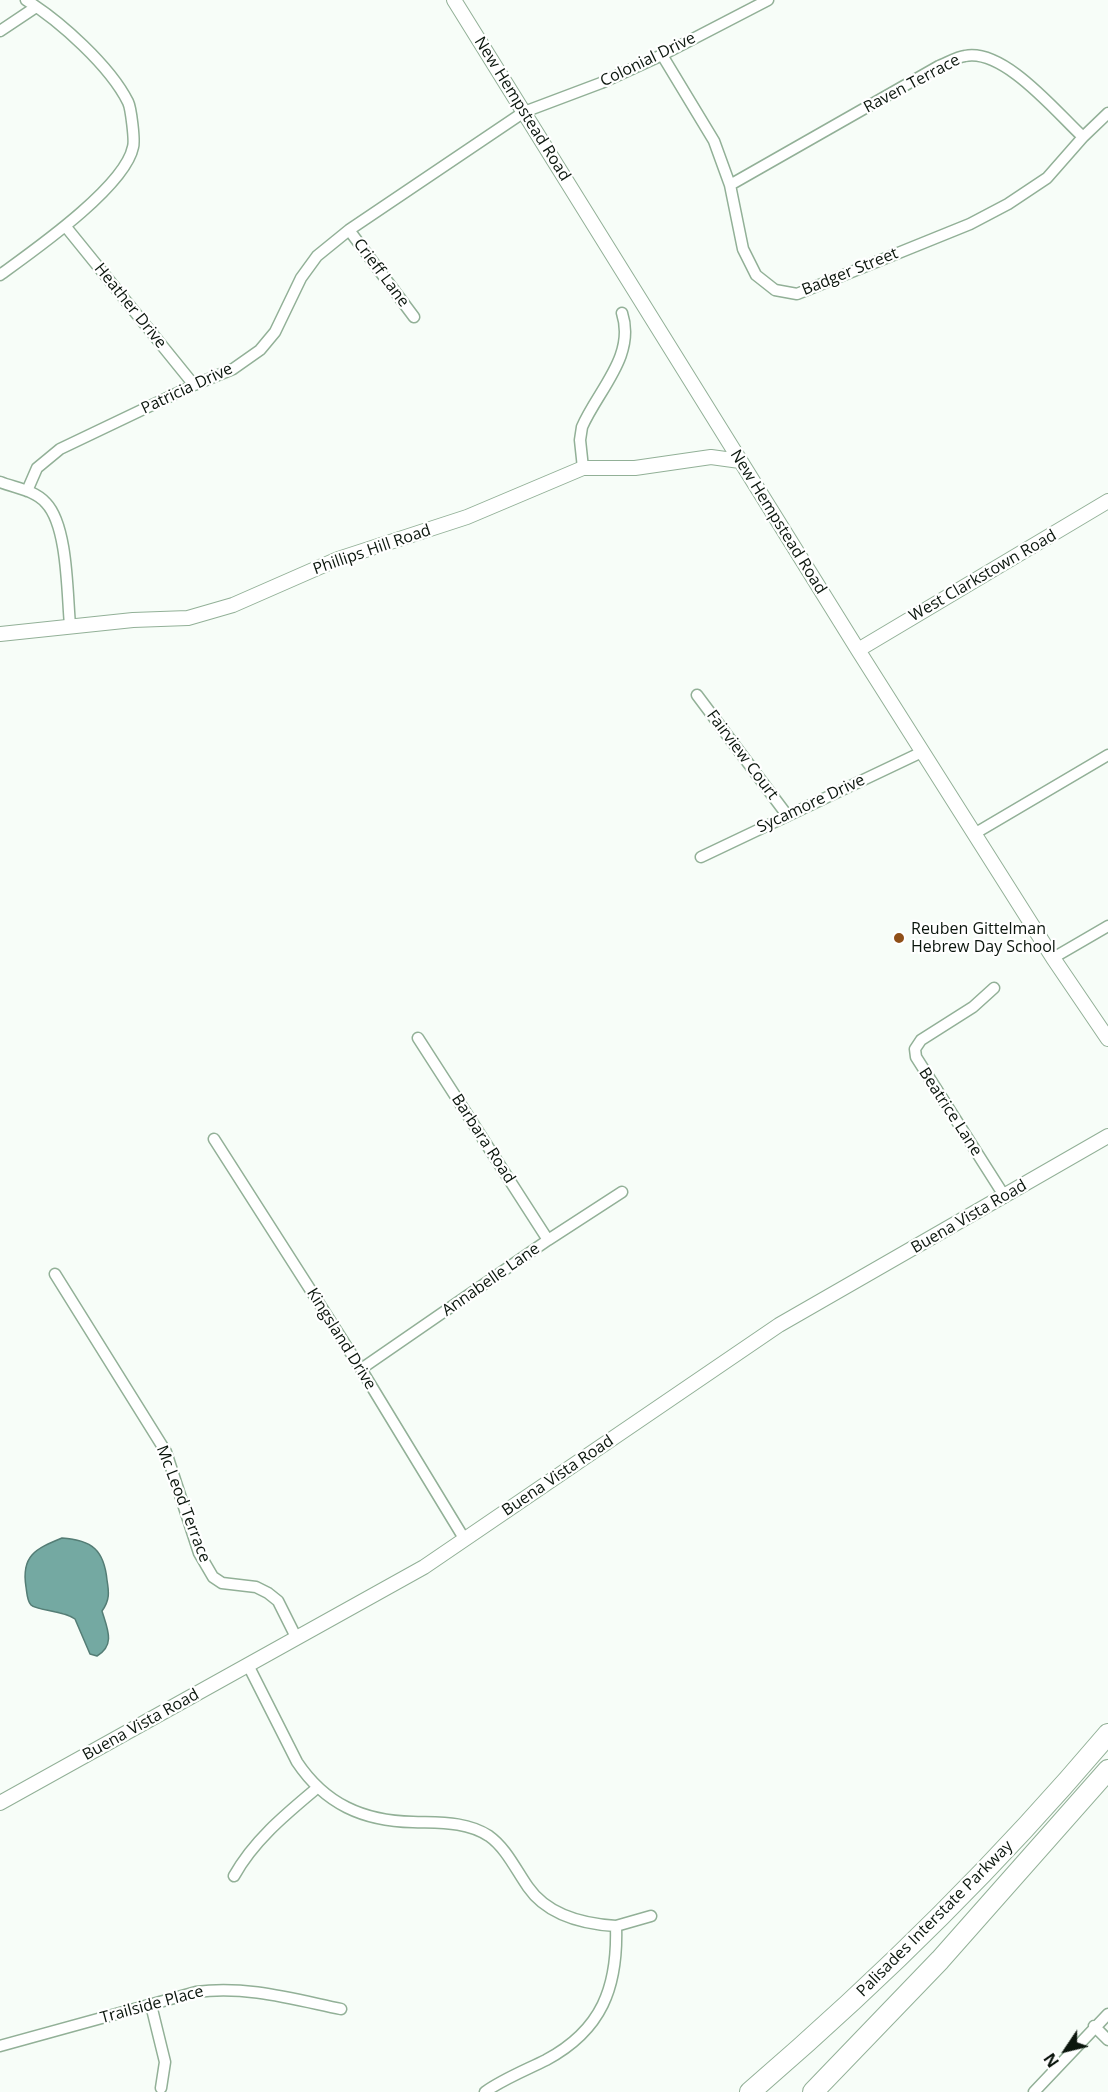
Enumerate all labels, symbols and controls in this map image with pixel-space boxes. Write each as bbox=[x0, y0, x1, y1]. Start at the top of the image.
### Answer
street label: Colonial Drive bbox=[597, 29, 699, 91]
street label: New Hempstead Road bbox=[470, 33, 574, 185]
street label: Raven Terrace bbox=[861, 51, 963, 117]
street label: Crieff Lane bbox=[349, 235, 413, 311]
street label: Badger Street bbox=[799, 244, 901, 300]
street label: Heather Drive bbox=[90, 260, 170, 352]
street label: Patricia Drive bbox=[138, 359, 236, 419]
street label: New Hempstead Road bbox=[726, 446, 830, 598]
street label: Phillips Hill Road bbox=[311, 521, 433, 579]
street label: West Clarkstown Road bbox=[906, 526, 1060, 626]
street label: Fairview Court bbox=[702, 706, 782, 804]
street label: Sycamore Drive bbox=[754, 771, 868, 837]
place label: Reuben Gittelman Hebrew Day School bbox=[911, 919, 1056, 957]
marker: Reuben Gittelman Hebrew Day School bbox=[892, 931, 906, 945]
street label: Beatrice Lane bbox=[914, 1064, 986, 1160]
street label: Barbara Road bbox=[447, 1091, 519, 1187]
street label: Buena Vista Road bbox=[908, 1176, 1030, 1258]
street label: Annabelle Lane bbox=[439, 1239, 543, 1321]
street label: Kingsland Drive bbox=[302, 1285, 380, 1393]
street label: Buena Vista Road bbox=[499, 1432, 617, 1520]
street label: Mc Leod Terrace bbox=[152, 1443, 214, 1565]
street label: Buena Vista Road bbox=[79, 1685, 203, 1765]
street label: Palisades Interstate Parkway bbox=[853, 1837, 1017, 2001]
street label: Trailside Place bbox=[98, 1982, 206, 2028]
north arrow bbox=[1036, 2020, 1096, 2080]
text: N bbox=[1039, 2049, 1064, 2072]

